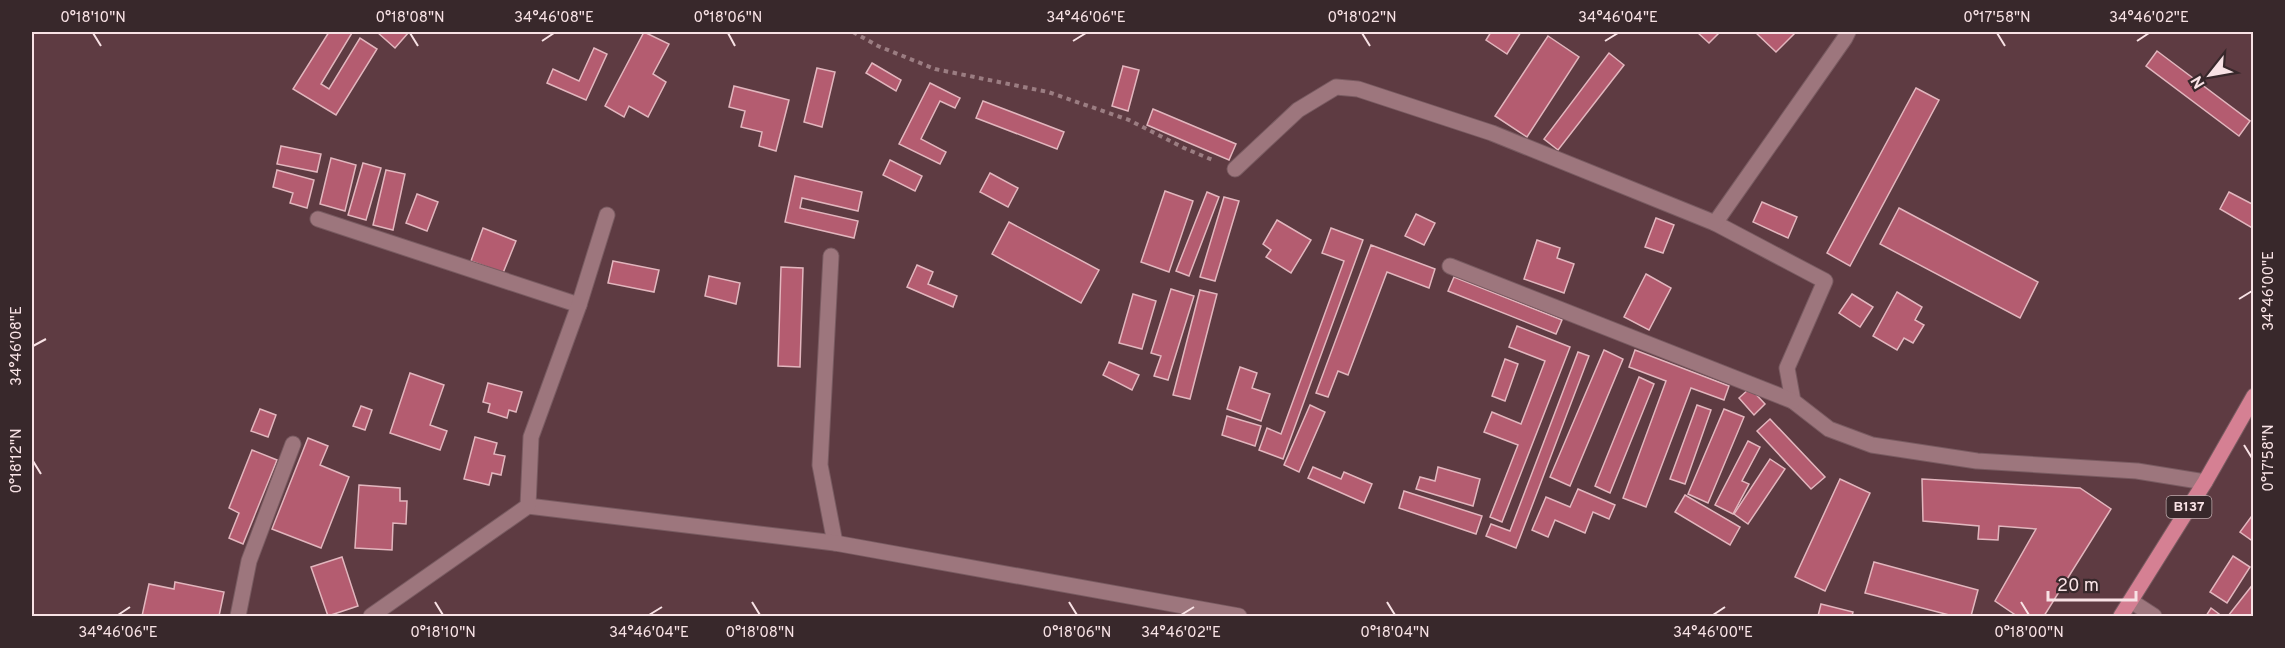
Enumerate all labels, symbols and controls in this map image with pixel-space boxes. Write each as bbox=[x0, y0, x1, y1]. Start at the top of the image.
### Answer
text: 0°18'10"N bbox=[60, 9, 126, 28]
text: 0°18'08"N bbox=[375, 9, 445, 28]
text: 34°46'08"E bbox=[514, 9, 594, 28]
text: 0°18'06"N bbox=[694, 9, 763, 28]
text: 34°46'06"E bbox=[1046, 9, 1126, 28]
text: 0°18'02"N bbox=[1327, 9, 1397, 28]
text: 34°46'04"E bbox=[1578, 9, 1658, 28]
text: 0°17'58"N bbox=[1963, 9, 2031, 28]
text: 34°46'02"E bbox=[2109, 9, 2189, 28]
north arrow bbox=[2180, 45, 2240, 105]
text: N bbox=[2187, 72, 2210, 92]
text: 34°46'00"E bbox=[2260, 251, 2279, 331]
text: 34°46'08"E bbox=[8, 306, 27, 386]
text: 0°17'58"N bbox=[2260, 424, 2279, 492]
text: 0°18'12"N bbox=[8, 428, 27, 494]
road number: B137 bbox=[2166, 496, 2212, 518]
scale bar bbox=[2048, 564, 2136, 602]
text: 20 m bbox=[2057, 575, 2099, 598]
text: 34°46'06"E bbox=[78, 624, 158, 643]
text: 0°18'10"N bbox=[410, 624, 476, 643]
text: 34°46'04"E bbox=[609, 624, 689, 643]
text: 0°18'08"N bbox=[725, 624, 795, 643]
text: 0°18'06"N bbox=[1043, 624, 1112, 643]
text: 34°46'02"E bbox=[1141, 624, 1221, 643]
text: 0°18'04"N bbox=[1360, 624, 1430, 643]
text: 34°46'00"E bbox=[1673, 624, 1753, 643]
text: 0°18'00"N bbox=[1994, 624, 2064, 643]

